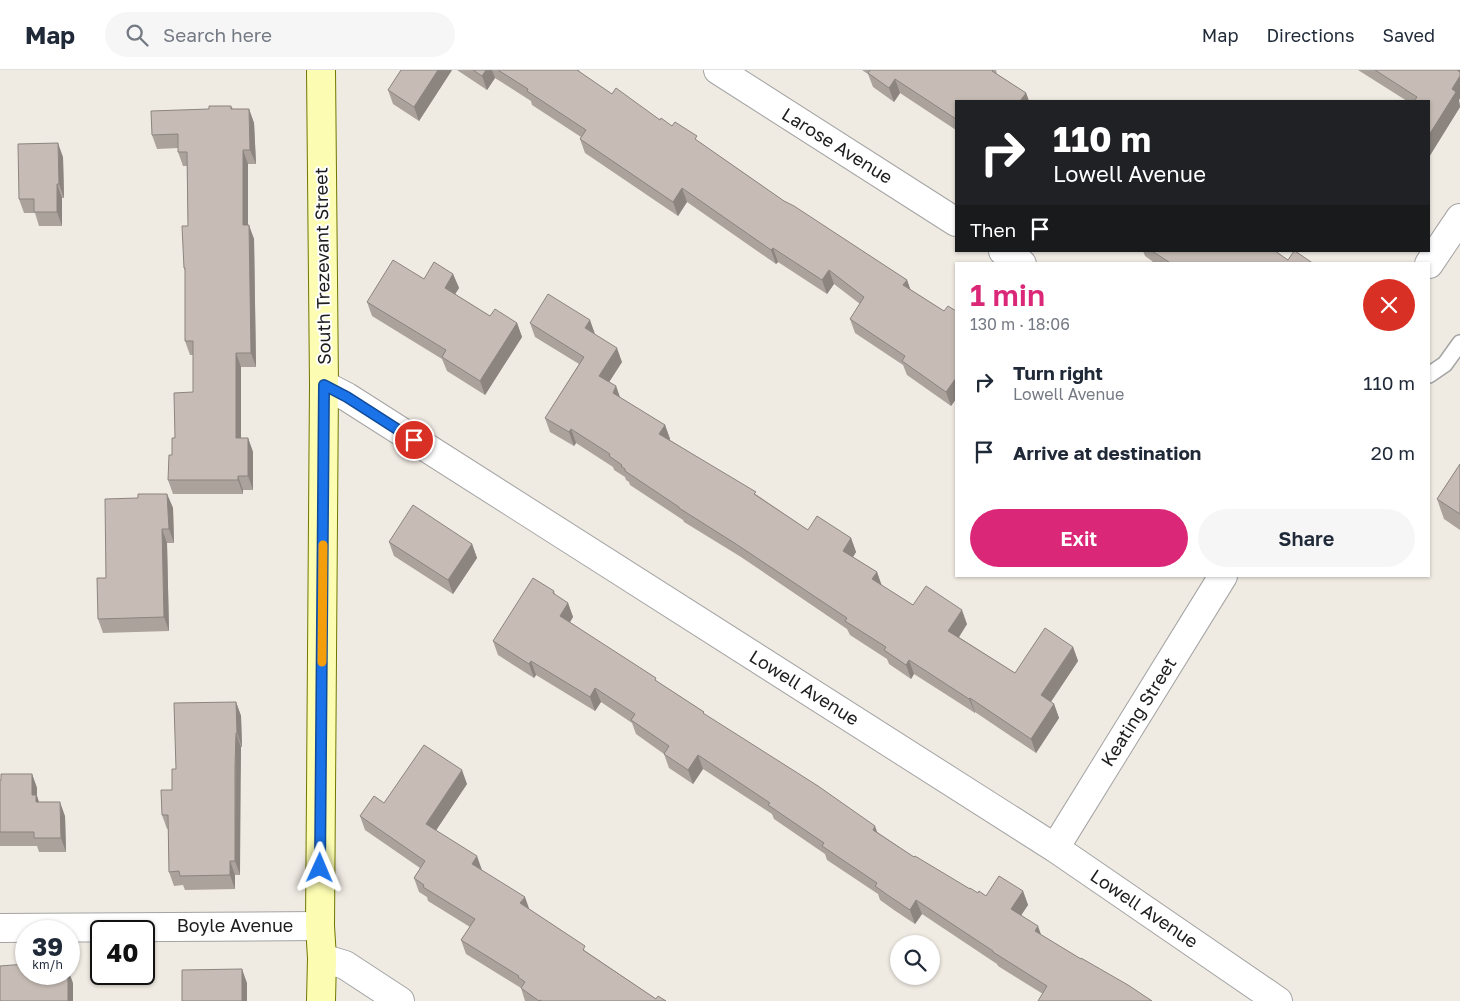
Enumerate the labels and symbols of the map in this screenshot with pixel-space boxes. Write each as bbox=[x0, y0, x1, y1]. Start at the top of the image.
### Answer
street label: Larose Avenue bbox=[778, 102, 897, 188]
street label: South Trezevant Street bbox=[309, 167, 335, 365]
pin bbox=[393, 419, 435, 461]
street label: Lowell Avenue bbox=[746, 645, 863, 730]
street label: Keating Street bbox=[1096, 653, 1180, 770]
position arrow bbox=[293, 841, 345, 893]
street label: Lowell Avenue bbox=[1087, 864, 1203, 952]
street label: Boyle Avenue bbox=[177, 914, 293, 936]
speed limit sign: 40 bbox=[90, 920, 155, 985]

